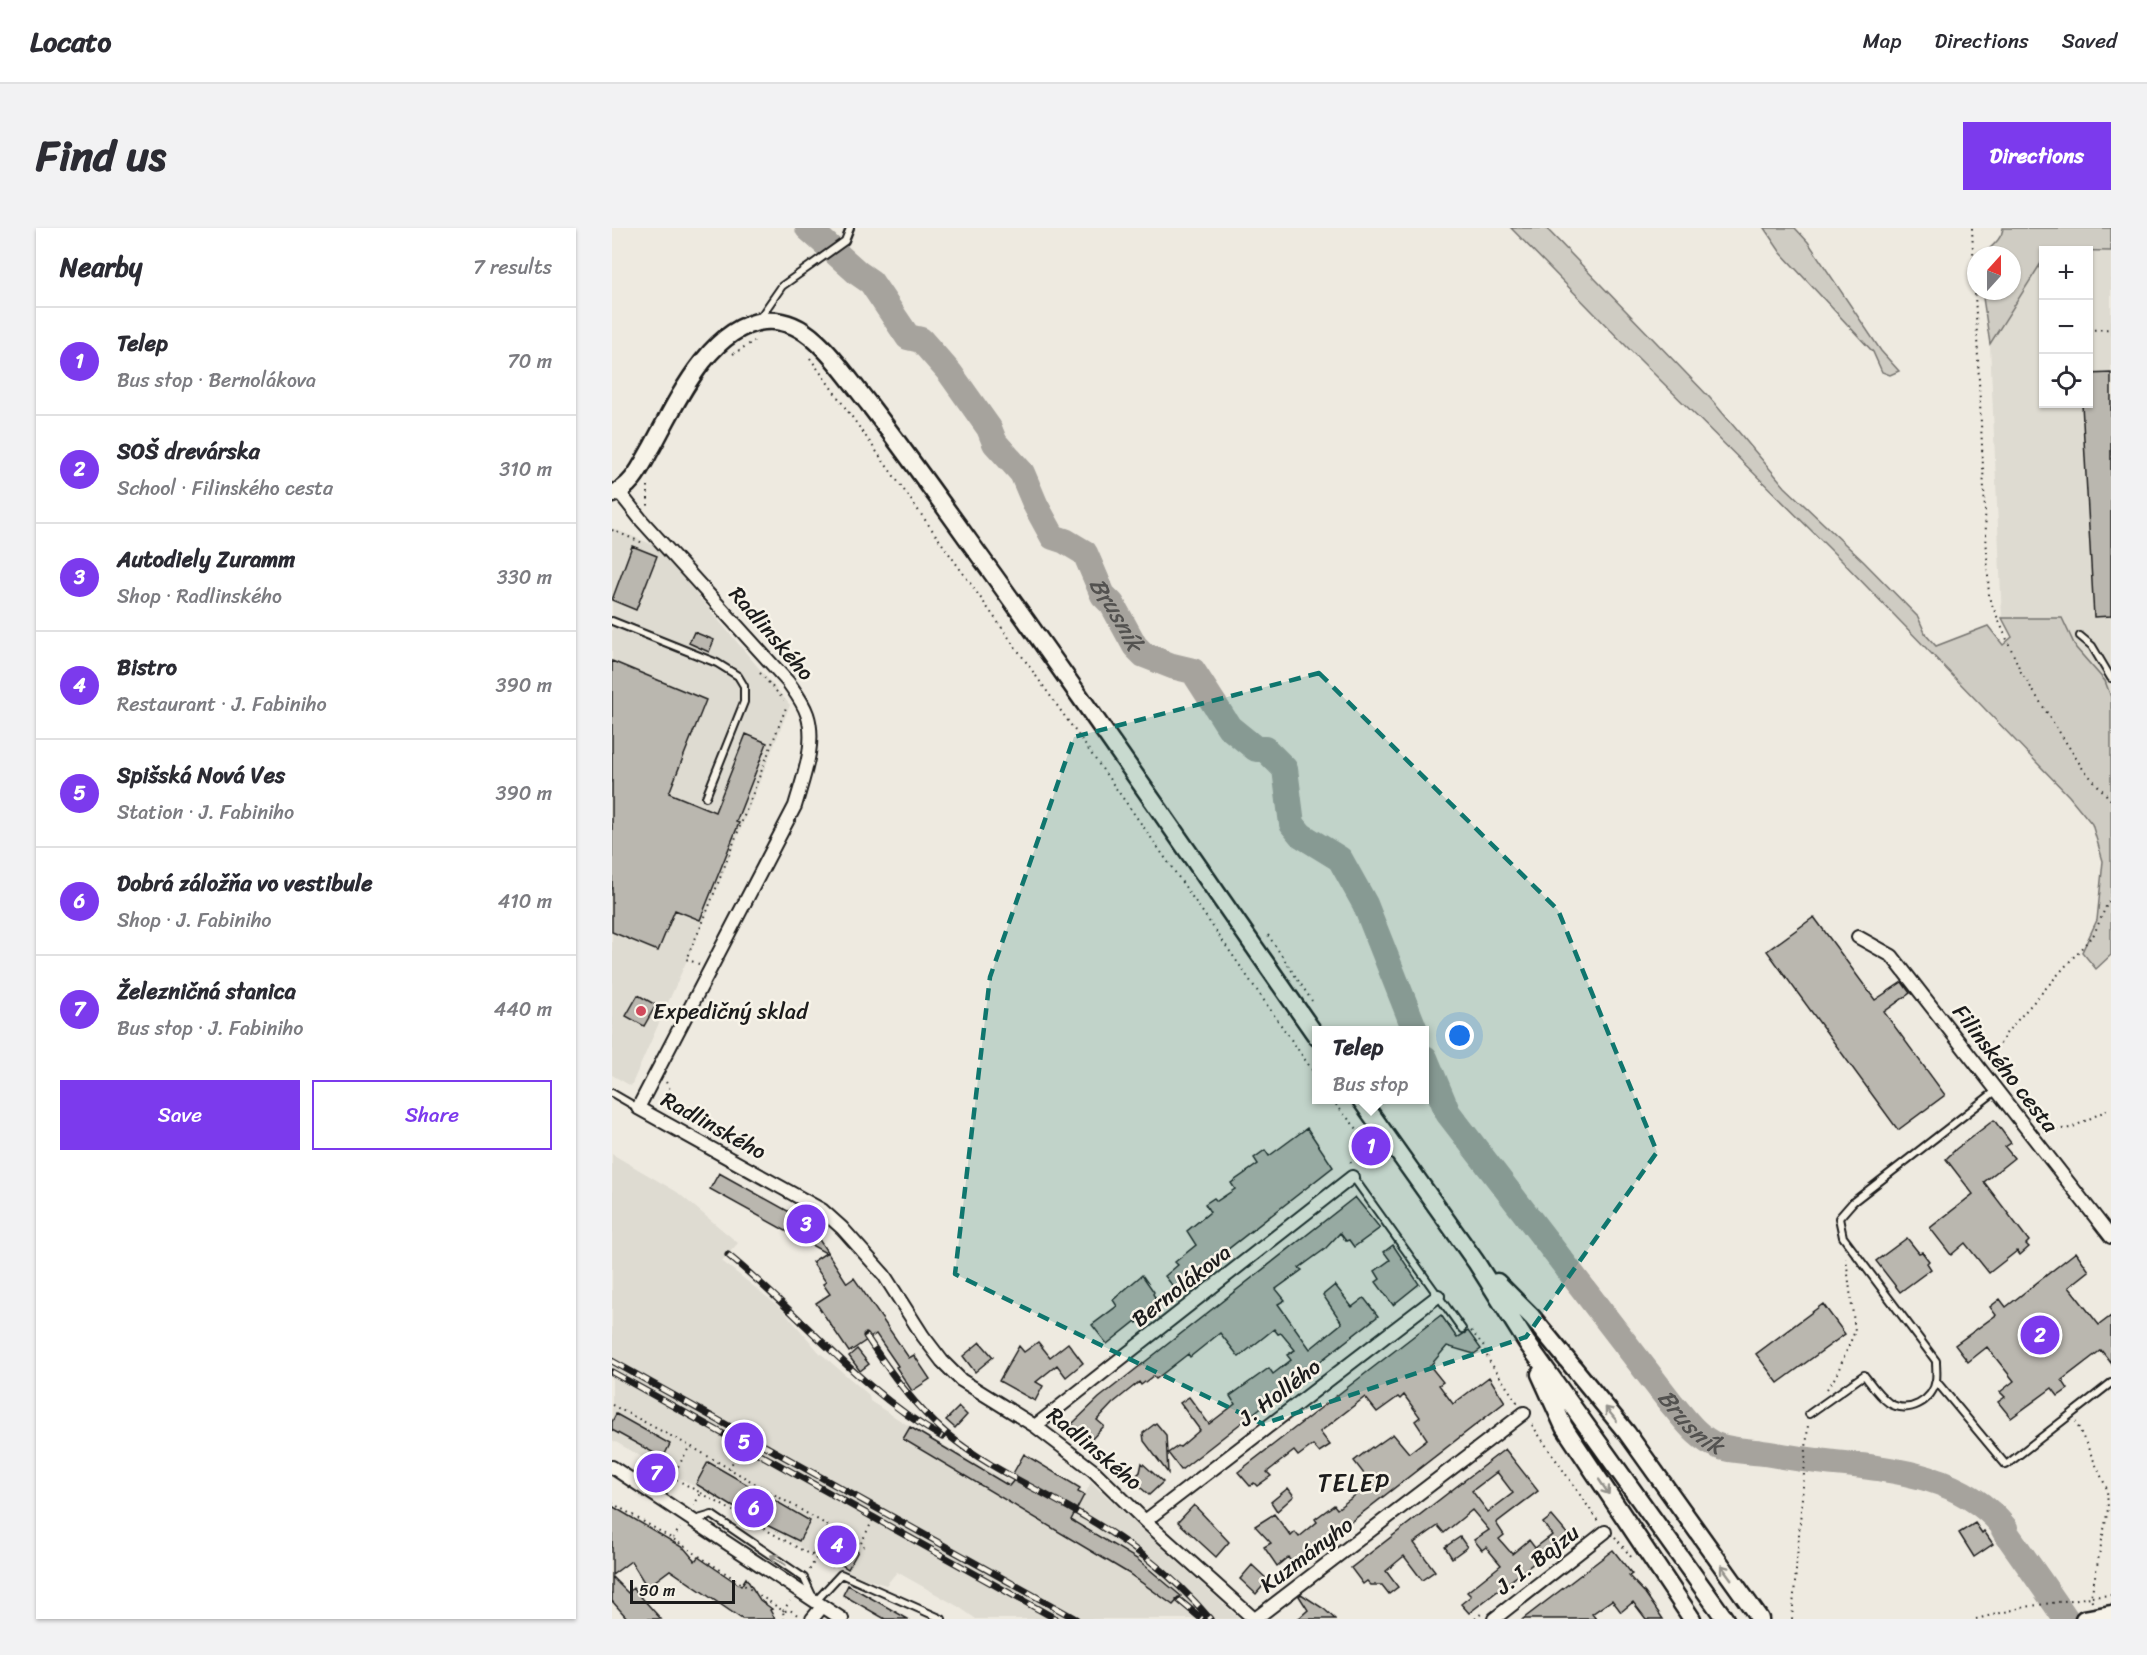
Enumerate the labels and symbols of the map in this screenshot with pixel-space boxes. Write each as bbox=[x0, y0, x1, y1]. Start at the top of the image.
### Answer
north arrow bbox=[1967, 246, 2021, 300]
water label: Brusník bbox=[1077, 571, 1157, 662]
street label: Radlinského bbox=[719, 577, 824, 690]
place label: Expedičný sklad bbox=[653, 992, 809, 1031]
street label: Filinského cesta bbox=[1942, 995, 2069, 1142]
marker: Expedičný sklad bbox=[634, 1004, 648, 1018]
your location bbox=[1445, 1021, 1474, 1050]
street label: Radlinského bbox=[654, 1080, 774, 1171]
pin: 1 bbox=[1352, 1124, 1390, 1168]
pin: 3 bbox=[786, 1202, 826, 1246]
street label: Bernolákova bbox=[1123, 1234, 1240, 1337]
pin: 2 bbox=[2020, 1312, 2060, 1358]
street label: J. Hollého bbox=[1228, 1348, 1329, 1437]
water label: Brusník bbox=[1646, 1380, 1732, 1468]
street label: Radlinského bbox=[1038, 1396, 1152, 1501]
one-way arrow bbox=[1605, 1406, 1618, 1422]
pin: 5 bbox=[724, 1420, 764, 1464]
pin: 7 bbox=[636, 1450, 675, 1496]
district label: TELEP bbox=[1317, 1462, 1391, 1504]
one-way arrow bbox=[1597, 1478, 1610, 1495]
pin: 6 bbox=[734, 1486, 774, 1530]
street label: Kuzmányho bbox=[1251, 1506, 1362, 1603]
street label: J. I. Bajzu bbox=[1486, 1514, 1588, 1606]
pin: 4 bbox=[818, 1522, 856, 1568]
one-way arrow bbox=[769, 1553, 786, 1566]
one-way arrow bbox=[1720, 1564, 1732, 1580]
scale bar bbox=[630, 1577, 735, 1604]

